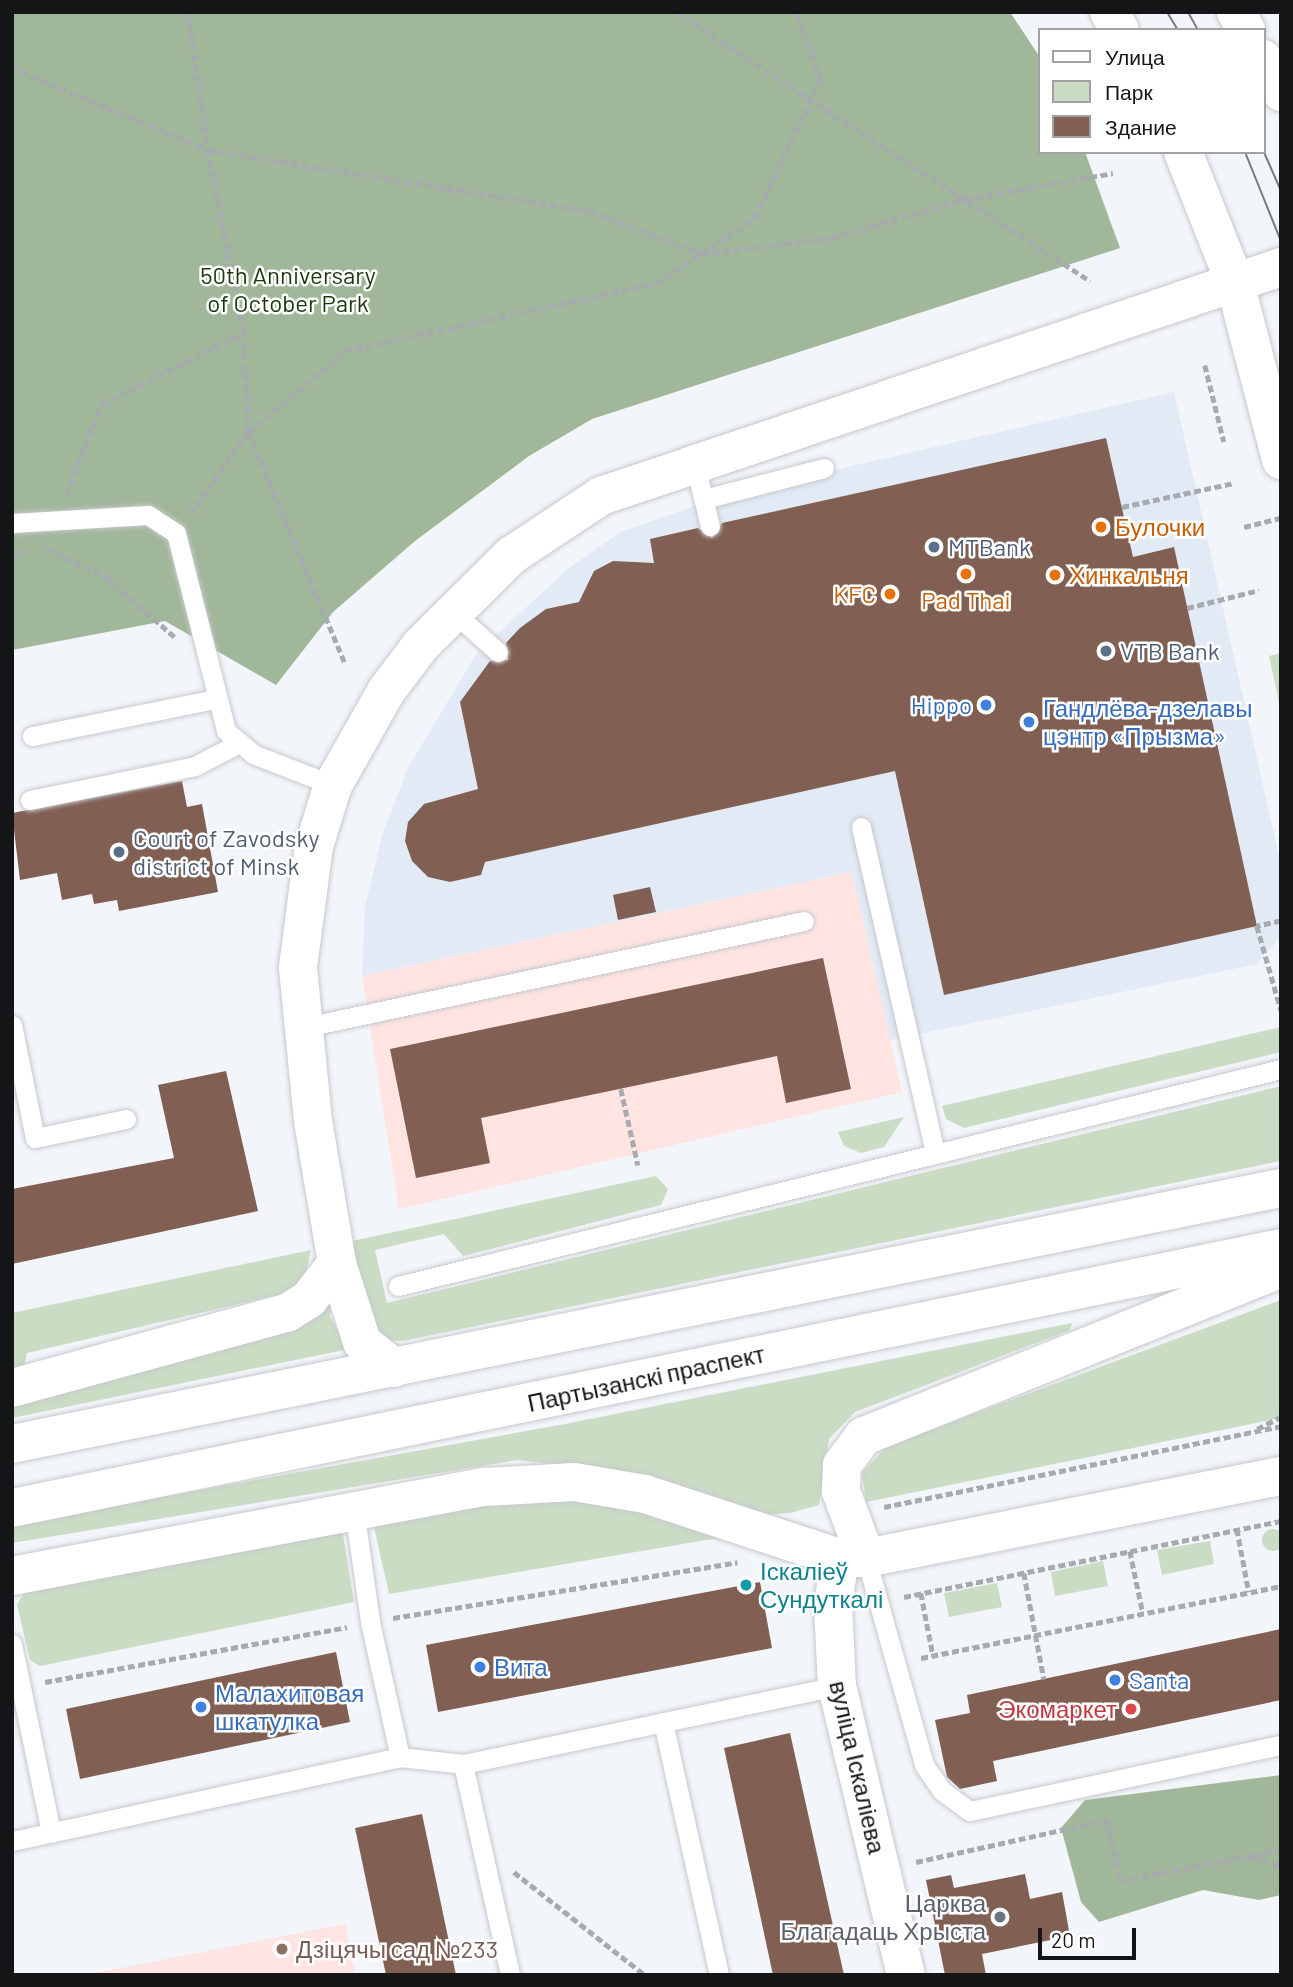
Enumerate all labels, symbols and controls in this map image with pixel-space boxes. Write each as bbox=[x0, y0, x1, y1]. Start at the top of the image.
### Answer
legend bbox=[1038, 28, 1265, 154]
text: Улица bbox=[1105, 44, 1165, 69]
text: Парк bbox=[1105, 79, 1153, 104]
text: Здание bbox=[1105, 114, 1177, 139]
park label: 50th Anniversary of October Park bbox=[200, 261, 376, 317]
place label: Булочки bbox=[1115, 513, 1205, 541]
marker: Булочки bbox=[1093, 519, 1109, 535]
place label: MTBank bbox=[948, 533, 1031, 561]
marker: MTBank bbox=[926, 539, 942, 555]
place label: Хинкальня bbox=[1069, 561, 1189, 589]
marker: Pad Thai bbox=[958, 566, 974, 582]
marker: Хинкальня bbox=[1047, 567, 1063, 583]
place label: KFC bbox=[833, 580, 876, 608]
marker: KFC bbox=[882, 586, 898, 602]
place label: Pad Thai bbox=[921, 586, 1011, 614]
place label: VTB Bank bbox=[1120, 637, 1220, 665]
marker: VTB Bank bbox=[1098, 643, 1114, 659]
place label: Hippo bbox=[911, 691, 972, 719]
place label: Гандлёва-дзелавы цэнтр «Прызма» bbox=[1043, 694, 1253, 750]
marker: Hippo bbox=[978, 697, 994, 713]
marker: Гандлёва-дзелавы цэнтр «Прызма» bbox=[1021, 714, 1037, 730]
place label: Court of Zavodsky district of Minsk bbox=[133, 824, 319, 880]
marker: Court of Zavodsky district of Minsk bbox=[111, 844, 127, 860]
street label: Партызанскі праспект bbox=[525, 1339, 767, 1417]
place label: Іскаліеў Сундуткалі bbox=[760, 1557, 883, 1613]
marker: Іскаліеў Сундуткалі bbox=[738, 1577, 754, 1593]
place label: Вита bbox=[494, 1653, 547, 1681]
marker: Вита bbox=[472, 1659, 488, 1675]
place label: Santa bbox=[1129, 1666, 1189, 1694]
marker: Santa bbox=[1107, 1672, 1123, 1688]
street label: вуліца Іскаліева bbox=[824, 1678, 892, 1856]
place label: Малахитовая шкатулка bbox=[215, 1679, 364, 1735]
place label: Экомаркет bbox=[998, 1695, 1117, 1723]
marker: Малахитовая шкатулка bbox=[193, 1699, 209, 1715]
marker: Экомаркет bbox=[1123, 1701, 1139, 1717]
place label: Царква Благадаць Хрыста bbox=[781, 1889, 986, 1945]
marker: Царква Благадаць Хрыста bbox=[992, 1909, 1008, 1925]
scale bar bbox=[1041, 1913, 1139, 1957]
text: 20 m bbox=[1051, 1927, 1096, 1952]
place label: Дзіцячы сад №233 bbox=[296, 1935, 498, 1963]
marker: Дзіцячы сад №233 bbox=[274, 1941, 290, 1957]

